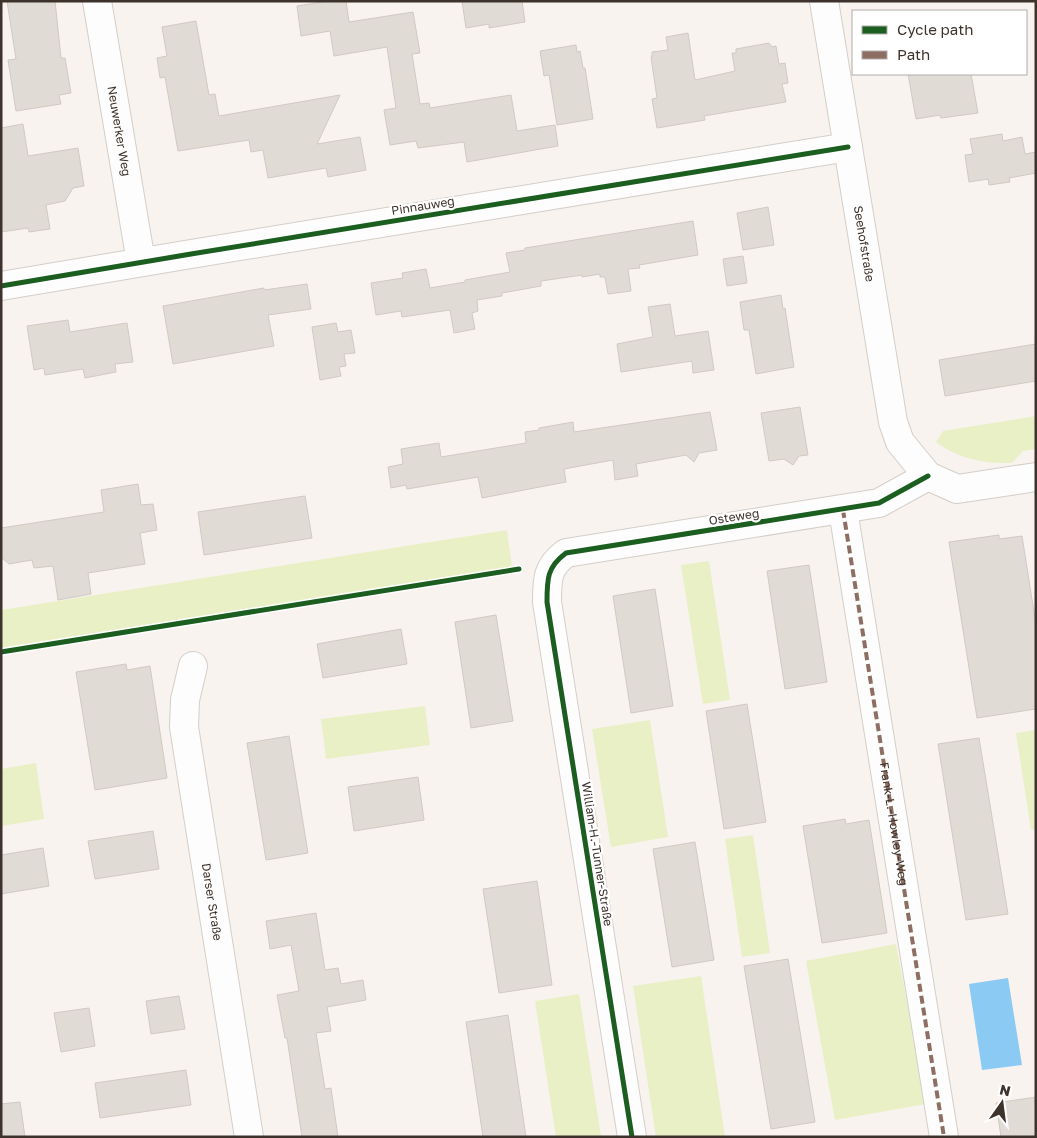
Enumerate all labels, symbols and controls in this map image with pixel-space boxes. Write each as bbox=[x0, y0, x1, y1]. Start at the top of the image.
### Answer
legend bbox=[852, 10, 1027, 75]
text: Cycle path bbox=[897, 20, 973, 38]
text: Path bbox=[897, 45, 930, 63]
street label: Neuwerker Weg bbox=[104, 85, 134, 177]
street label: Pinnauweg bbox=[390, 193, 456, 218]
street label: Seehofstraße bbox=[851, 204, 878, 283]
street label: Osteweg bbox=[708, 505, 760, 528]
street label: Frank-L.-Howley-Weg bbox=[877, 761, 911, 887]
street label: William-H.-Tunner-Straße bbox=[579, 781, 616, 927]
street label: Darser Straße bbox=[199, 862, 226, 942]
north arrow bbox=[977, 1078, 1027, 1128]
text: N bbox=[998, 1080, 1012, 1099]

